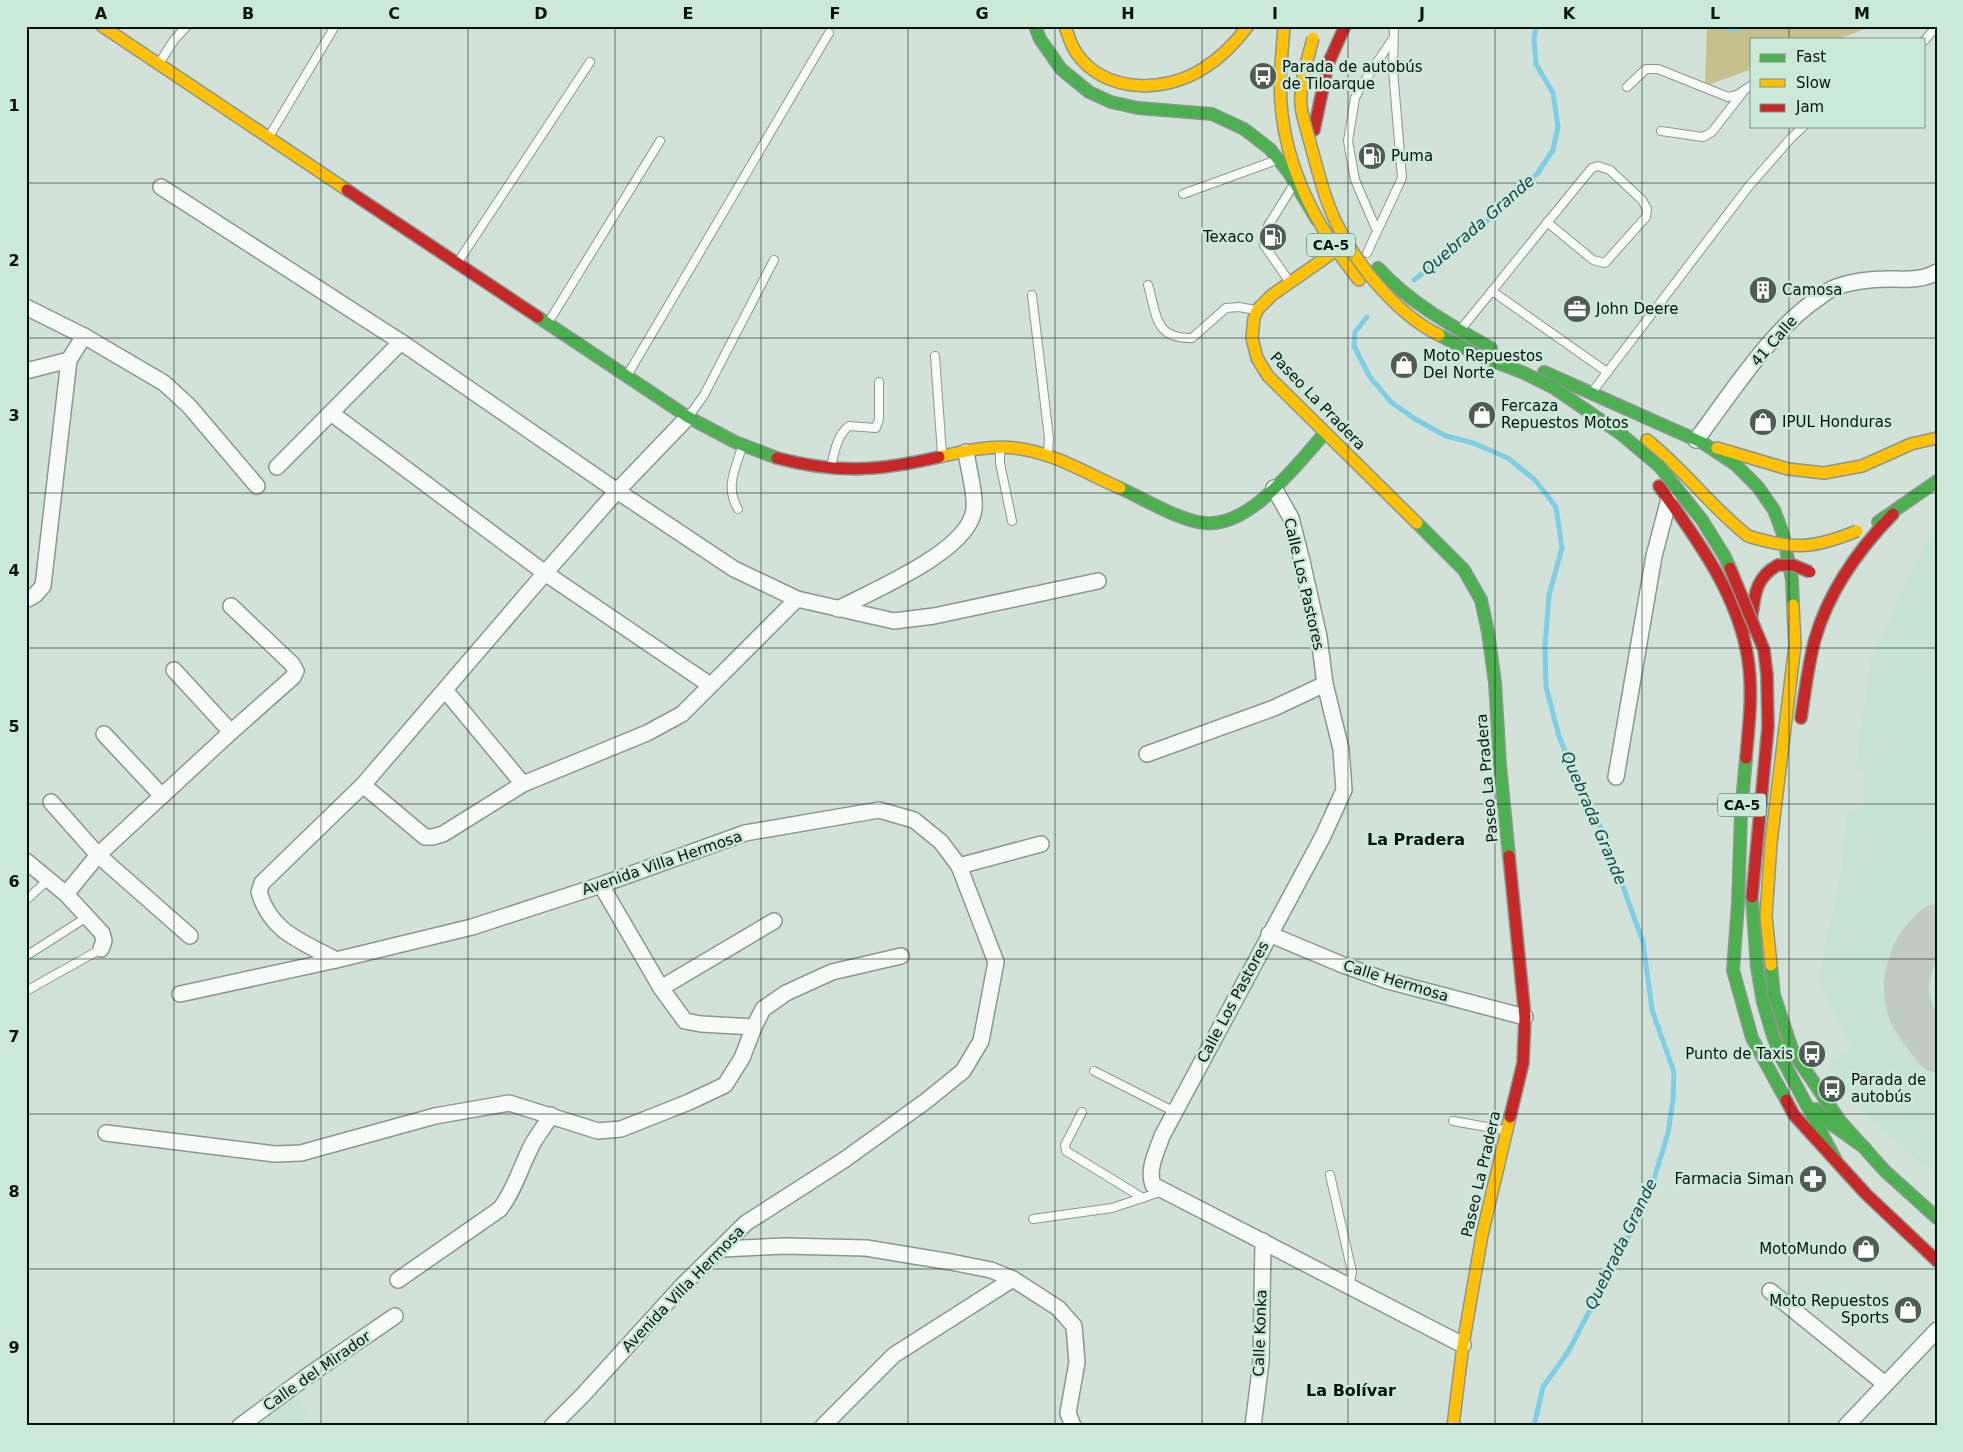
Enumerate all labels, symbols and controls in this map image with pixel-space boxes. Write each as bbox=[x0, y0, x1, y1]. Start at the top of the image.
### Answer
text: A bbox=[95, 4, 108, 23]
text: B bbox=[242, 4, 254, 23]
text: C bbox=[388, 4, 400, 23]
text: D bbox=[534, 4, 548, 23]
text: E bbox=[683, 4, 693, 23]
text: F bbox=[830, 4, 840, 23]
text: G bbox=[975, 4, 989, 23]
text: H bbox=[1121, 4, 1135, 23]
text: I bbox=[1272, 4, 1278, 23]
text: J bbox=[1418, 4, 1425, 23]
text: K bbox=[1563, 4, 1576, 23]
text: L bbox=[1710, 4, 1720, 23]
text: M bbox=[1854, 4, 1870, 23]
legend bbox=[1750, 38, 1926, 128]
text: Fast bbox=[1796, 48, 1826, 66]
place label: Parada de autobús de Tiloarque bbox=[1282, 58, 1423, 93]
bus stop icon: Parada de autobús de Tiloarque bbox=[1248, 61, 1278, 91]
text: Slow bbox=[1796, 74, 1831, 92]
text: 1 bbox=[8, 96, 20, 115]
text: Jam bbox=[1795, 98, 1824, 116]
fuel station icon: Puma bbox=[1357, 141, 1387, 171]
place label: Puma bbox=[1391, 147, 1433, 165]
water label: Quebrada Grande bbox=[1418, 171, 1538, 279]
fuel station icon: Texaco bbox=[1258, 222, 1288, 252]
place label: Texaco bbox=[1202, 228, 1254, 246]
road number: CA-5 bbox=[1307, 234, 1355, 256]
text: 2 bbox=[8, 251, 20, 270]
building icon: Camosa bbox=[1748, 275, 1778, 305]
place label: Camosa bbox=[1782, 281, 1842, 299]
office icon: John Deere bbox=[1562, 294, 1592, 324]
place label: John Deere bbox=[1595, 300, 1678, 318]
street label: 41 Calle bbox=[1747, 312, 1801, 370]
place label: Moto Repuestos Del Norte bbox=[1423, 347, 1543, 382]
street label: Paseo La Pradera bbox=[1267, 348, 1369, 454]
shop icon: Moto Repuestos Del Norte bbox=[1389, 350, 1419, 380]
place label: Fercaza Repuestos Motos bbox=[1501, 397, 1629, 432]
shop icon: Fercaza Repuestos Motos bbox=[1467, 400, 1497, 430]
text: 3 bbox=[8, 406, 20, 425]
shop icon: IPUL Honduras bbox=[1748, 407, 1778, 437]
place label: IPUL Honduras bbox=[1782, 413, 1892, 431]
street label: Calle Los Pastores bbox=[1280, 516, 1328, 652]
text: 4 bbox=[8, 561, 20, 580]
street label: Paseo La Pradera bbox=[1472, 713, 1502, 843]
text: 5 bbox=[8, 717, 20, 736]
water label: Quebrada Grande bbox=[1557, 748, 1631, 888]
road number: CA-5 bbox=[1718, 794, 1766, 816]
street label: Avenida Villa Hermosa bbox=[580, 827, 744, 899]
district label: La Pradera bbox=[1367, 830, 1465, 849]
text: 6 bbox=[8, 872, 20, 891]
street label: Calle Los Pastores bbox=[1193, 938, 1273, 1066]
street label: Calle Hermosa bbox=[1341, 956, 1451, 1006]
text: 7 bbox=[8, 1027, 20, 1046]
bus stop icon: Punto de Taxis bbox=[1797, 1039, 1827, 1069]
place label: Punto de Taxis bbox=[1685, 1045, 1793, 1063]
place label: Parada de autobús bbox=[1851, 1071, 1926, 1106]
bus stop icon: Parada de autobús bbox=[1817, 1074, 1847, 1104]
street label: Paseo La Pradera bbox=[1458, 1109, 1504, 1239]
pharmacy icon: Farmacia Siman bbox=[1798, 1164, 1828, 1194]
place label: Farmacia Siman bbox=[1674, 1170, 1794, 1188]
water label: Quebrada Grande bbox=[1581, 1175, 1661, 1312]
text: 8 bbox=[8, 1182, 20, 1201]
street label: Avenida Villa Hermosa bbox=[618, 1222, 748, 1356]
shop icon: MotoMundo bbox=[1851, 1234, 1881, 1264]
place label: MotoMundo bbox=[1759, 1240, 1847, 1258]
street label: Calle Konka bbox=[1249, 1289, 1271, 1377]
place label: Moto Repuestos Sports bbox=[1769, 1292, 1889, 1327]
shop icon: Moto Repuestos Sports bbox=[1893, 1295, 1923, 1325]
street label: Calle del Mirador bbox=[260, 1327, 375, 1415]
text: 9 bbox=[8, 1338, 20, 1357]
district label: La Bolívar bbox=[1306, 1381, 1396, 1400]

